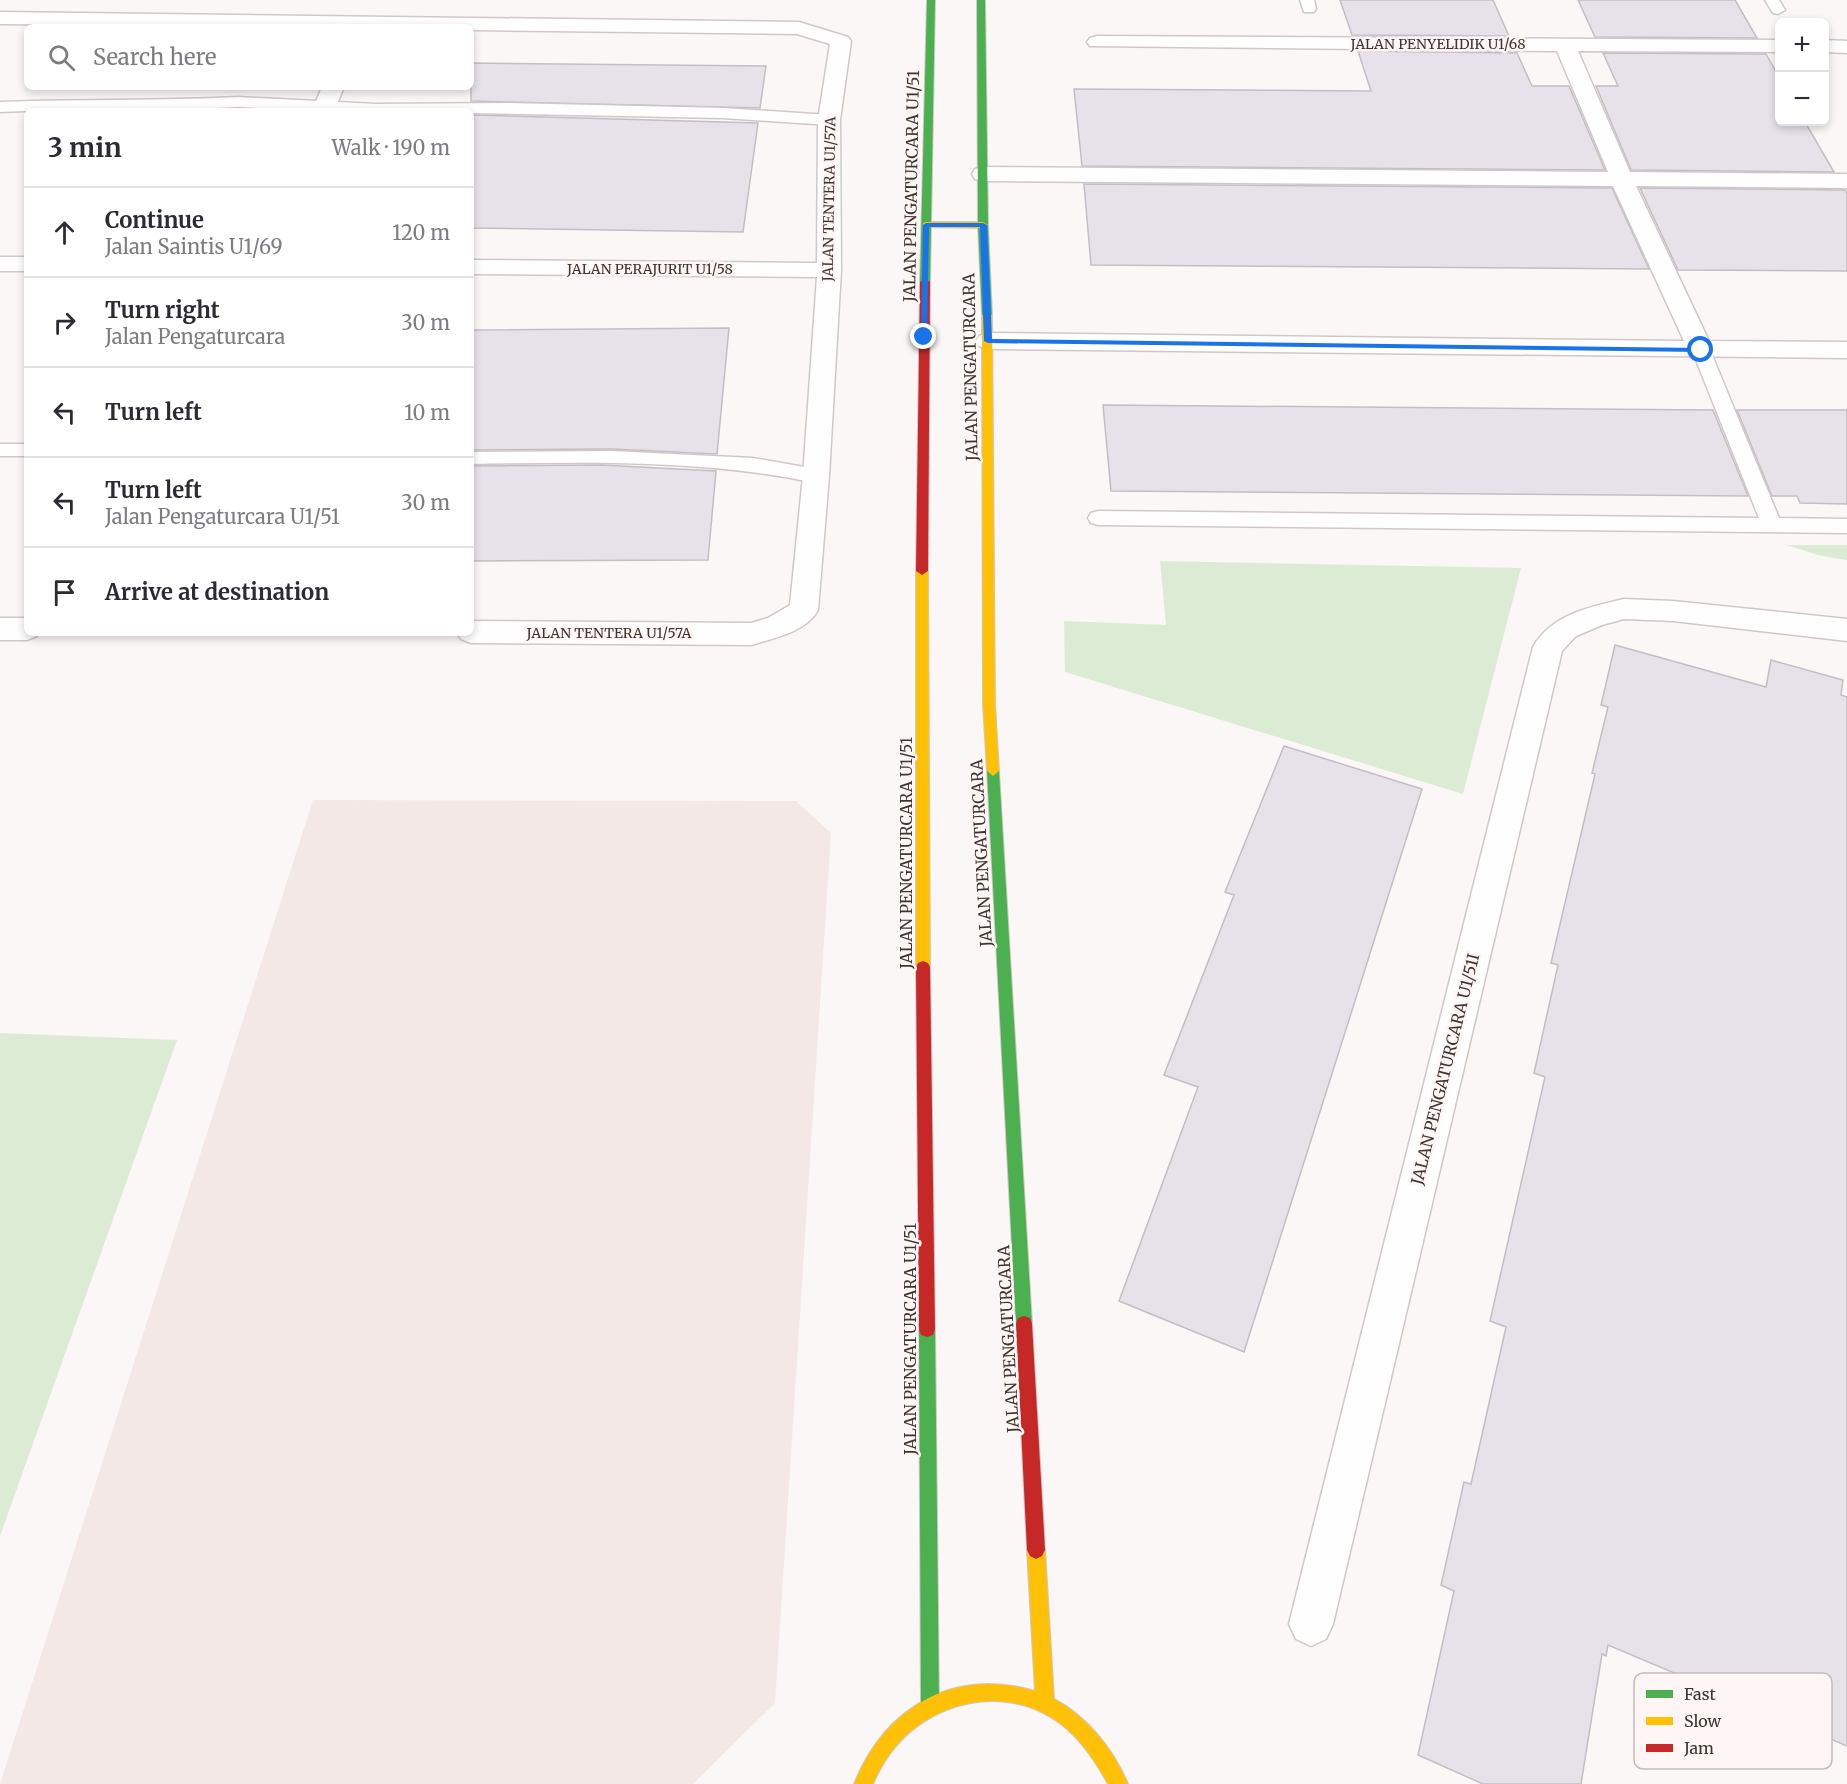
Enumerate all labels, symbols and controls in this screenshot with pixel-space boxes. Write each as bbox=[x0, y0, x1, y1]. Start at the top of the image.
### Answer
map controls bbox=[1775, 18, 1829, 126]
button: + bbox=[1775, 18, 1829, 72]
search box bbox=[24, 24, 474, 90]
street label: JALAN PENYELIDIK U1/68 bbox=[1349, 35, 1526, 53]
icon: search bbox=[45, 41, 78, 74]
text: Search here bbox=[93, 43, 216, 71]
street label: JALAN PENGATURCARA U1/51 bbox=[899, 70, 923, 303]
button: − bbox=[1775, 72, 1829, 126]
street label: JALAN TENTERA U1/57A bbox=[819, 116, 839, 283]
text: 3 min bbox=[48, 131, 122, 164]
text: Walk · 190 m bbox=[332, 135, 450, 160]
text: Continue bbox=[105, 206, 204, 234]
icon: ahead bbox=[48, 216, 81, 249]
text: 120 m bbox=[392, 220, 450, 245]
text: Jalan Saintis U1/69 bbox=[105, 234, 283, 259]
street label: JALAN PERAJURIT U1/58 bbox=[566, 260, 733, 278]
street label: JALAN PENGATURCARA bbox=[958, 272, 982, 462]
text: Turn right bbox=[105, 296, 219, 324]
icon: right bbox=[48, 306, 81, 339]
text: 30 m bbox=[401, 310, 450, 335]
route end bbox=[910, 323, 936, 349]
text: Jalan Pengaturcara bbox=[105, 324, 285, 349]
route start bbox=[1687, 336, 1713, 362]
icon: left bbox=[48, 396, 81, 429]
text: Turn left bbox=[105, 398, 202, 426]
text: 10 m bbox=[404, 400, 450, 425]
text: Turn left bbox=[105, 476, 202, 504]
icon: left bbox=[48, 486, 81, 519]
text: 30 m bbox=[401, 490, 450, 515]
text: Jalan Pengaturcara U1/51 bbox=[105, 504, 340, 529]
icon: arrive bbox=[48, 576, 81, 609]
text: Arrive at destination bbox=[105, 578, 329, 606]
street label: JALAN TENTERA U1/57A bbox=[526, 624, 692, 642]
street label: JALAN PENGATURCARA U1/51 bbox=[896, 737, 916, 970]
street label: JALAN PENGATURCARA bbox=[966, 758, 996, 948]
street label: JALAN PENGATURCARA U1/51I bbox=[1406, 951, 1483, 1188]
street label: JALAN PENGATURCARA U1/51 bbox=[900, 1223, 920, 1456]
street label: JALAN PENGATURCARA bbox=[993, 1244, 1023, 1434]
legend bbox=[1634, 1673, 1832, 1769]
text: Fast bbox=[1684, 1684, 1717, 1704]
text: Slow bbox=[1684, 1711, 1722, 1731]
text: Jam bbox=[1683, 1738, 1714, 1758]

